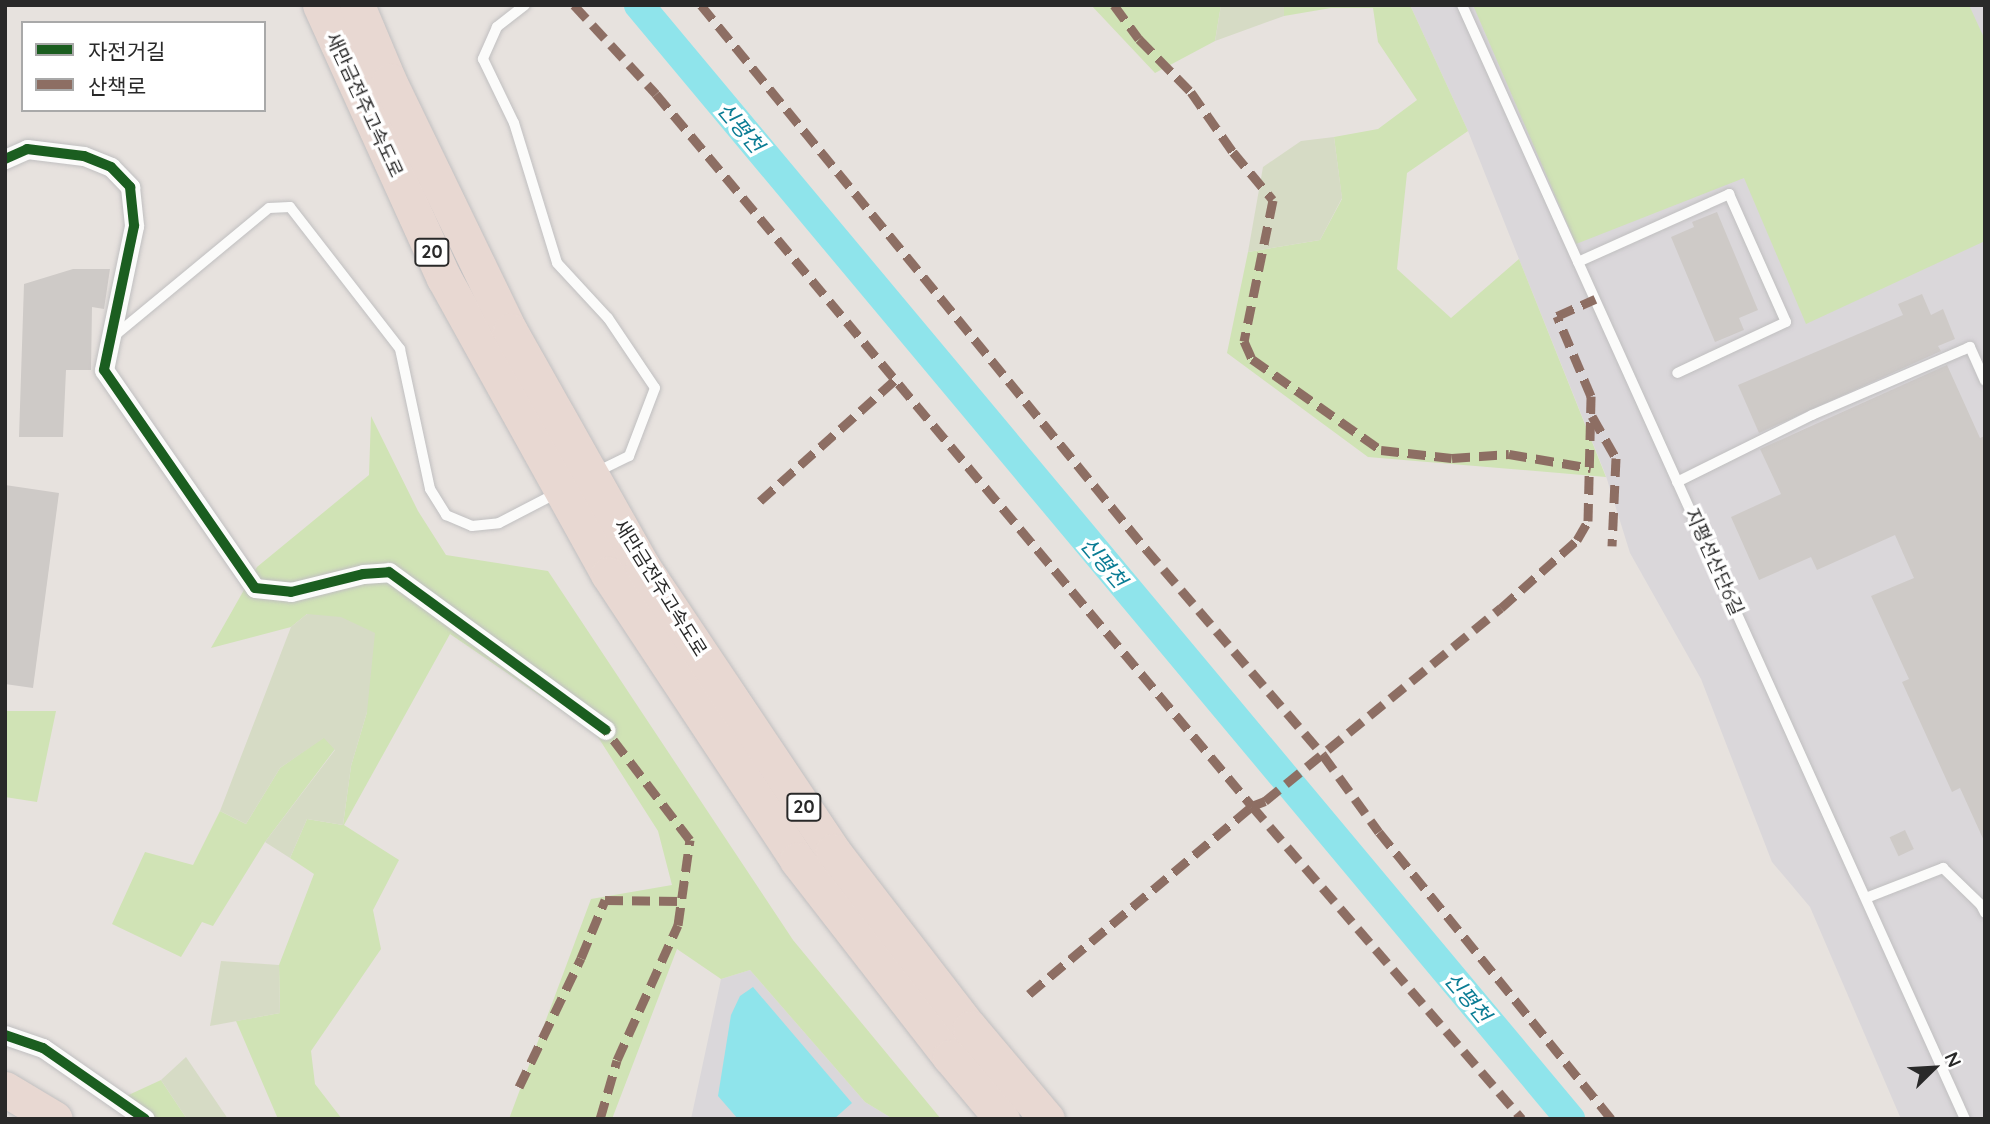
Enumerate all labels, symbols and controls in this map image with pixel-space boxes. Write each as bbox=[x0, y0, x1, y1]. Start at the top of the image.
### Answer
legend bbox=[21, 21, 266, 112]
street label: 새만금전주고속도로 bbox=[320, 29, 408, 181]
text: 자전거길 bbox=[88, 38, 165, 64]
text: 산책로 bbox=[88, 73, 146, 99]
water label: 신평천 bbox=[713, 97, 769, 157]
road number: 20 bbox=[413, 238, 451, 266]
street label: 지평선산단6길 bbox=[1680, 505, 1748, 619]
street label: 새만금전주고속도로 bbox=[609, 515, 711, 661]
water label: 신평천 bbox=[1076, 532, 1132, 592]
road number: 20 bbox=[785, 792, 823, 822]
water label: 신평천 bbox=[1440, 967, 1496, 1027]
north arrow bbox=[1899, 1033, 1969, 1103]
text: N bbox=[1939, 1048, 1967, 1071]

